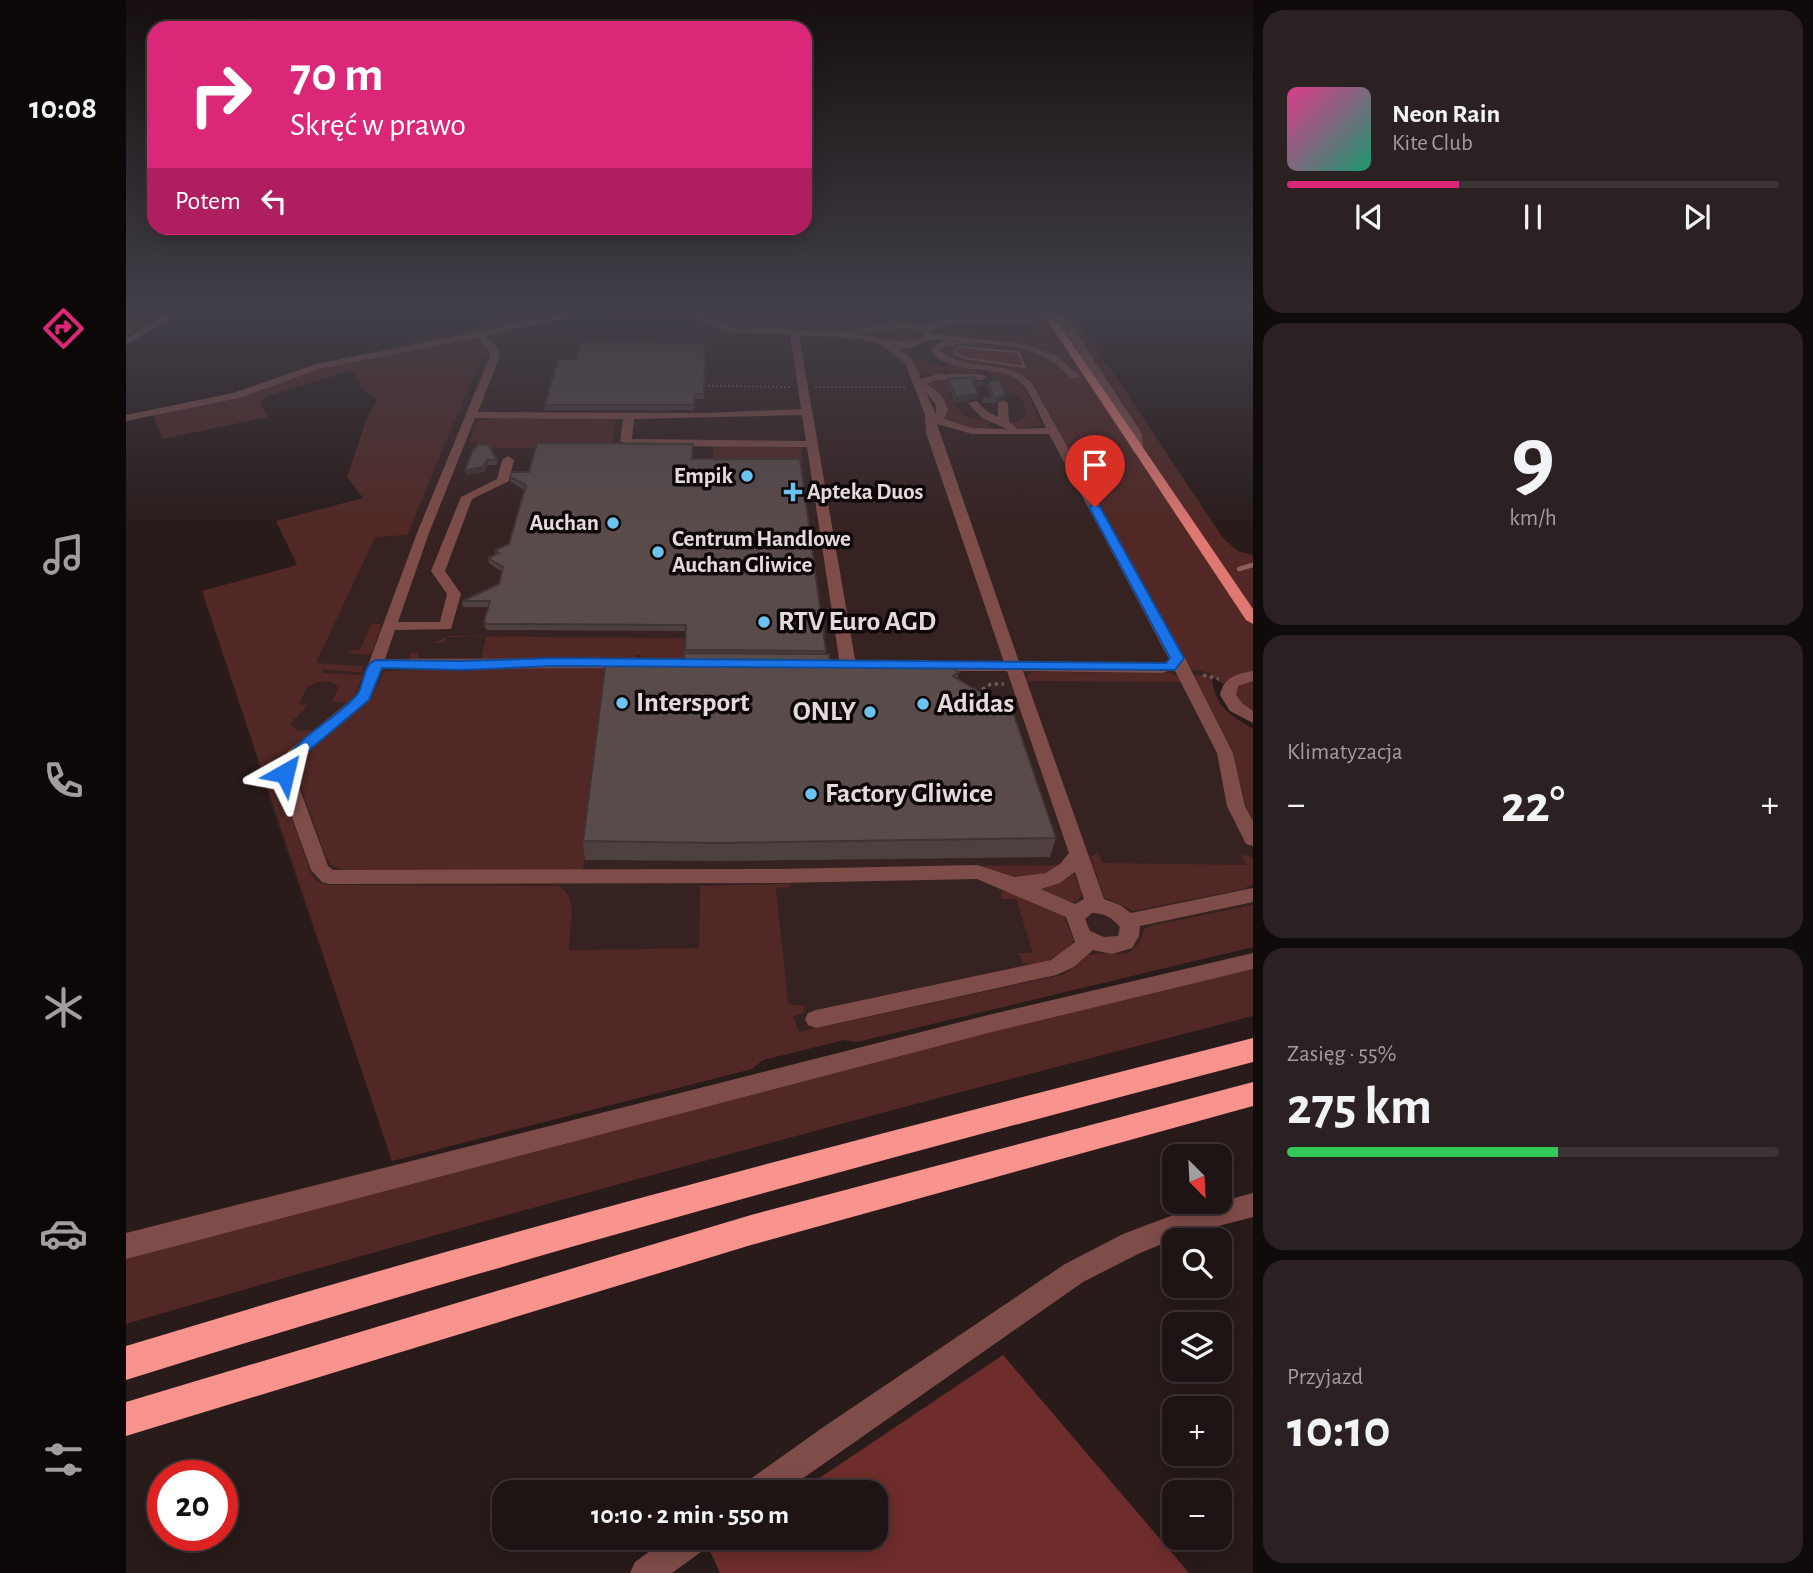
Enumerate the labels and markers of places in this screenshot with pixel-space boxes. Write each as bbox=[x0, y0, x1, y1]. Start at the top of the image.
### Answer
pin bbox=[1065, 435, 1125, 507]
place label: Empik bbox=[674, 465, 734, 488]
marker: Empik bbox=[739, 468, 755, 484]
place label: Apteka Duos bbox=[807, 481, 924, 504]
marker: Apteka Duos bbox=[785, 484, 801, 500]
place label: Auchan bbox=[530, 512, 599, 535]
marker: Auchan bbox=[605, 515, 621, 531]
place label: Centrum Handlowe Auchan Gliwice bbox=[672, 528, 851, 577]
marker: Centrum Handlowe Auchan Gliwice bbox=[650, 544, 666, 560]
place label: RTV Euro AGD bbox=[778, 608, 936, 636]
marker: RTV Euro AGD bbox=[756, 614, 772, 630]
place label: Intersport bbox=[636, 689, 750, 717]
place label: Adidas bbox=[937, 690, 1014, 718]
marker: Intersport bbox=[614, 695, 630, 711]
marker: Adidas bbox=[915, 696, 931, 712]
place label: ONLY bbox=[793, 698, 856, 726]
marker: ONLY bbox=[862, 704, 878, 720]
place label: Factory Gliwice bbox=[825, 780, 993, 808]
marker: Factory Gliwice bbox=[803, 786, 819, 802]

